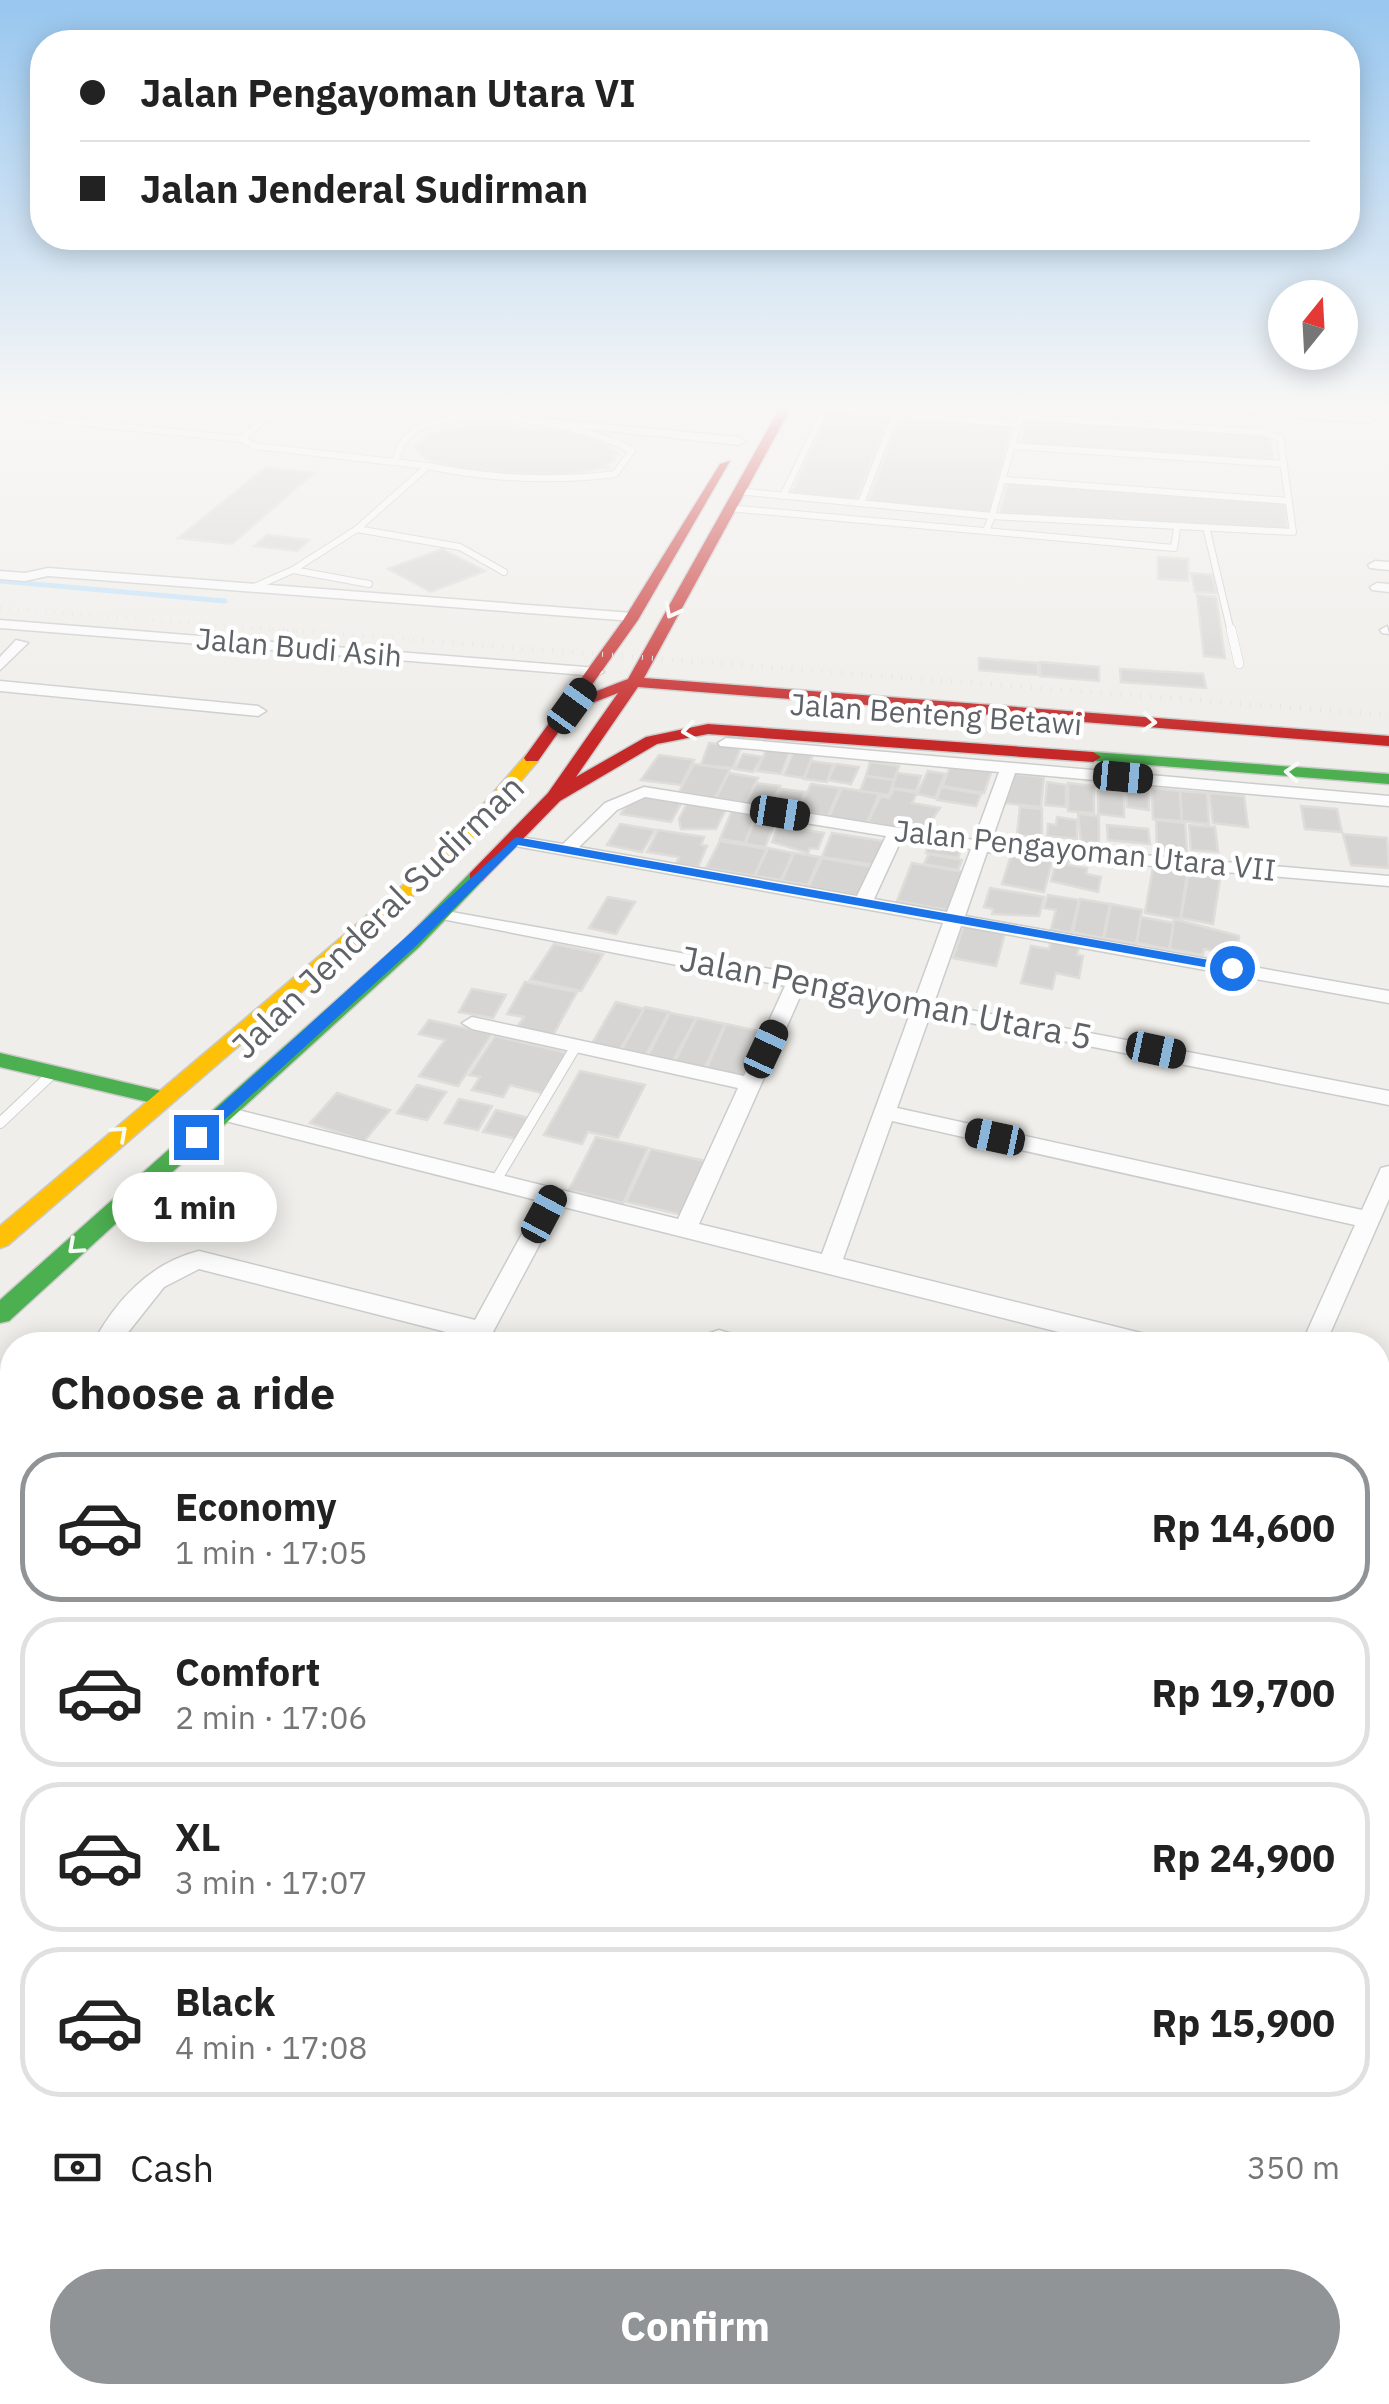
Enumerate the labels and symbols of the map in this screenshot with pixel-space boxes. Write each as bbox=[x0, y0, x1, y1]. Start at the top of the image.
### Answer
north arrow bbox=[1268, 280, 1358, 370]
one-way arrow bbox=[665, 601, 685, 619]
street label: Jalan Budi Asih bbox=[195, 618, 404, 675]
car bbox=[542, 673, 602, 739]
street label: Jalan Benteng Betawi bbox=[789, 684, 1083, 743]
one-way arrow bbox=[1142, 711, 1158, 732]
one-way arrow bbox=[680, 720, 697, 741]
car bbox=[1092, 759, 1154, 795]
one-way arrow bbox=[1283, 762, 1299, 783]
street label: Jalan Jenderal Sudirman bbox=[221, 764, 533, 1068]
car bbox=[748, 793, 812, 833]
street label: Jalan Pengayoman Utara VII bbox=[892, 810, 1278, 889]
street label: Jalan Pengayoman Utara 5 bbox=[676, 934, 1096, 1060]
route start bbox=[1210, 946, 1255, 991]
car bbox=[740, 1015, 792, 1083]
car bbox=[1124, 1029, 1188, 1071]
route end bbox=[174, 1115, 219, 1160]
car bbox=[963, 1116, 1027, 1158]
one-way arrow bbox=[109, 1127, 127, 1145]
callout: 1 min bbox=[114, 1172, 278, 1242]
car bbox=[517, 1180, 571, 1248]
one-way arrow bbox=[68, 1235, 87, 1253]

